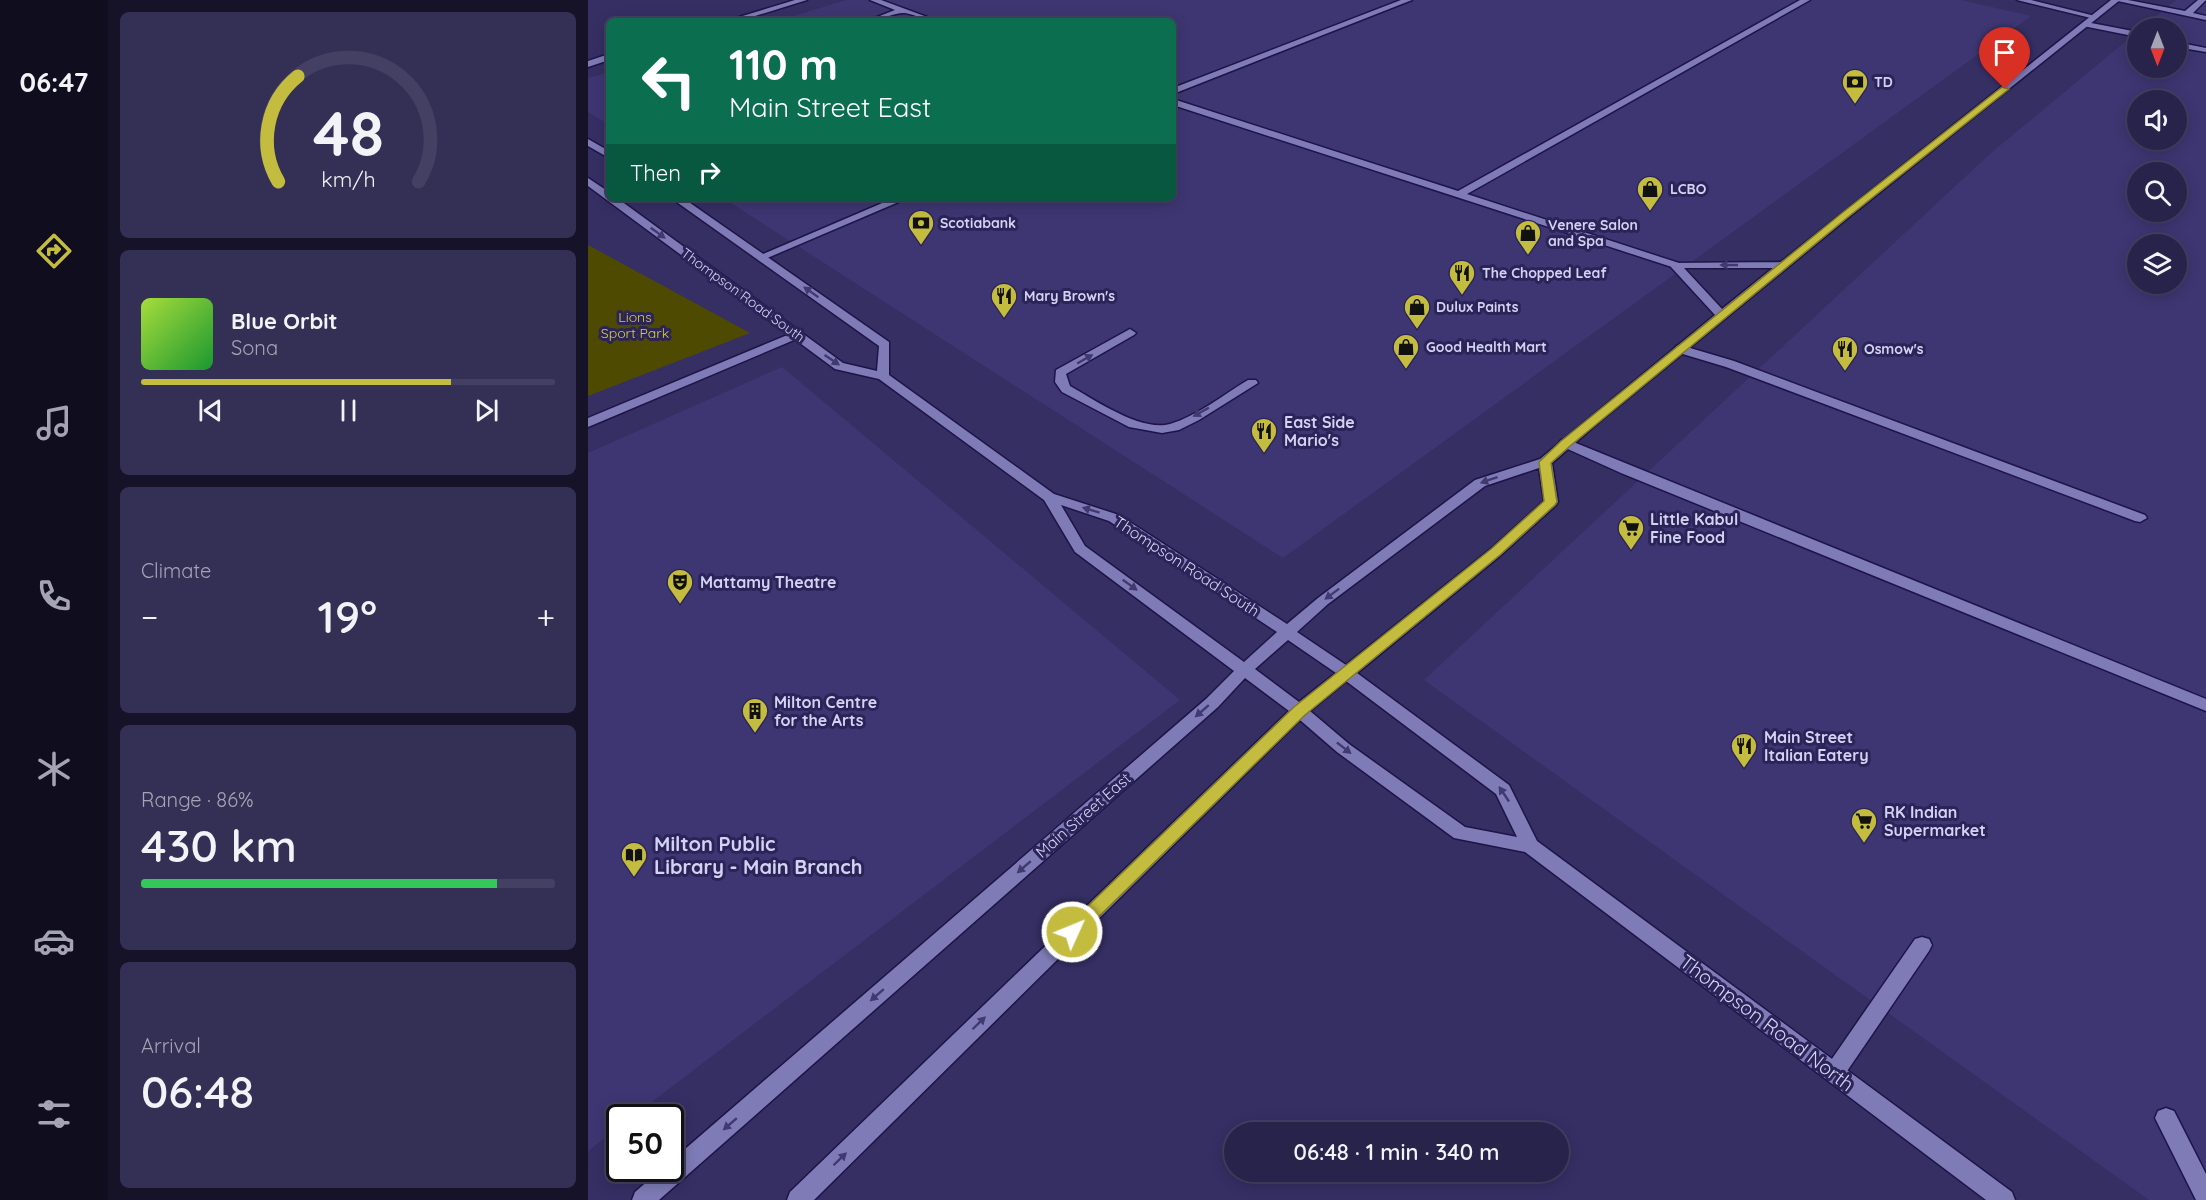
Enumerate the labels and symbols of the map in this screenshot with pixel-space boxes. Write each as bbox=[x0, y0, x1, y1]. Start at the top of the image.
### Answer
north arrow bbox=[2127, 18, 2187, 78]
pin bbox=[1979, 27, 2030, 89]
bank icon: TD bbox=[1840, 67, 1870, 105]
place label: TD bbox=[1874, 73, 1893, 91]
shop icon: LCBO bbox=[1635, 174, 1665, 212]
place label: LCBO bbox=[1670, 180, 1707, 198]
bank icon: Scotiabank bbox=[906, 208, 936, 246]
place label: Scotiabank bbox=[940, 214, 1016, 232]
place label: Venere Salon and Spa bbox=[1548, 216, 1638, 250]
shop icon: Venere Salon and Spa bbox=[1513, 218, 1543, 256]
one-way arrow bbox=[650, 226, 665, 238]
street label: Thompson Road South bbox=[678, 244, 808, 346]
restaurant icon: The Chopped Leaf bbox=[1447, 258, 1477, 296]
one-way arrow bbox=[1719, 260, 1738, 270]
place label: The Chopped Leaf bbox=[1482, 264, 1607, 282]
restaurant icon: Mary Brown's bbox=[989, 281, 1019, 319]
one-way arrow bbox=[803, 287, 819, 298]
place label: Mary Brown's bbox=[1024, 287, 1115, 305]
shop icon: Dulux Paints bbox=[1402, 292, 1432, 330]
place label: Dulux Paints bbox=[1436, 298, 1519, 316]
park label: Lions Sport Park bbox=[601, 308, 669, 342]
shop icon: Good Health Mart bbox=[1391, 332, 1421, 370]
restaurant icon: Osmow's bbox=[1830, 334, 1860, 372]
place label: Good Health Mart bbox=[1426, 338, 1547, 356]
place label: Osmow's bbox=[1864, 340, 1924, 358]
one-way arrow bbox=[1077, 353, 1093, 364]
one-way arrow bbox=[824, 354, 840, 366]
one-way arrow bbox=[1192, 407, 1209, 417]
place label: East Side Mario's bbox=[1284, 412, 1355, 450]
restaurant icon: East Side Mario's bbox=[1249, 416, 1279, 454]
one-way arrow bbox=[1480, 476, 1498, 485]
one-way arrow bbox=[1082, 505, 1100, 514]
place label: Little Kabul Fine Food bbox=[1650, 509, 1738, 547]
street label: Thompson Road South bbox=[1110, 511, 1264, 621]
supermarket icon: Little Kabul Fine Food bbox=[1616, 513, 1646, 551]
theatre icon: Mattamy Theatre bbox=[665, 567, 695, 605]
place label: Mattamy Theatre bbox=[700, 572, 836, 592]
one-way arrow bbox=[1121, 579, 1137, 591]
one-way arrow bbox=[1324, 588, 1339, 600]
place label: Milton Centre for the Arts bbox=[774, 692, 877, 730]
building icon: Milton Centre for the Arts bbox=[740, 696, 770, 734]
one-way arrow bbox=[1195, 704, 1210, 717]
place label: Main Street Italian Eatery bbox=[1764, 727, 1869, 765]
restaurant icon: Main Street Italian Eatery bbox=[1729, 731, 1759, 769]
one-way arrow bbox=[1336, 742, 1352, 755]
street label: Main Street East bbox=[1031, 768, 1135, 862]
one-way arrow bbox=[1498, 786, 1510, 802]
place label: RK Indian Supermarket bbox=[1884, 802, 1986, 840]
supermarket icon: RK Indian Supermarket bbox=[1849, 806, 1879, 844]
place label: Milton Public Library - Main Branch bbox=[654, 831, 862, 879]
library icon: Milton Public Library - Main Branch bbox=[619, 840, 649, 878]
one-way arrow bbox=[1016, 860, 1031, 874]
position arrow bbox=[1040, 900, 1104, 964]
street label: Thompson Road North bbox=[1675, 949, 1859, 1096]
one-way arrow bbox=[870, 988, 885, 1001]
one-way arrow bbox=[972, 1016, 986, 1030]
speed limit sign: 50 bbox=[606, 1104, 684, 1182]
one-way arrow bbox=[723, 1117, 738, 1130]
one-way arrow bbox=[832, 1152, 847, 1166]

